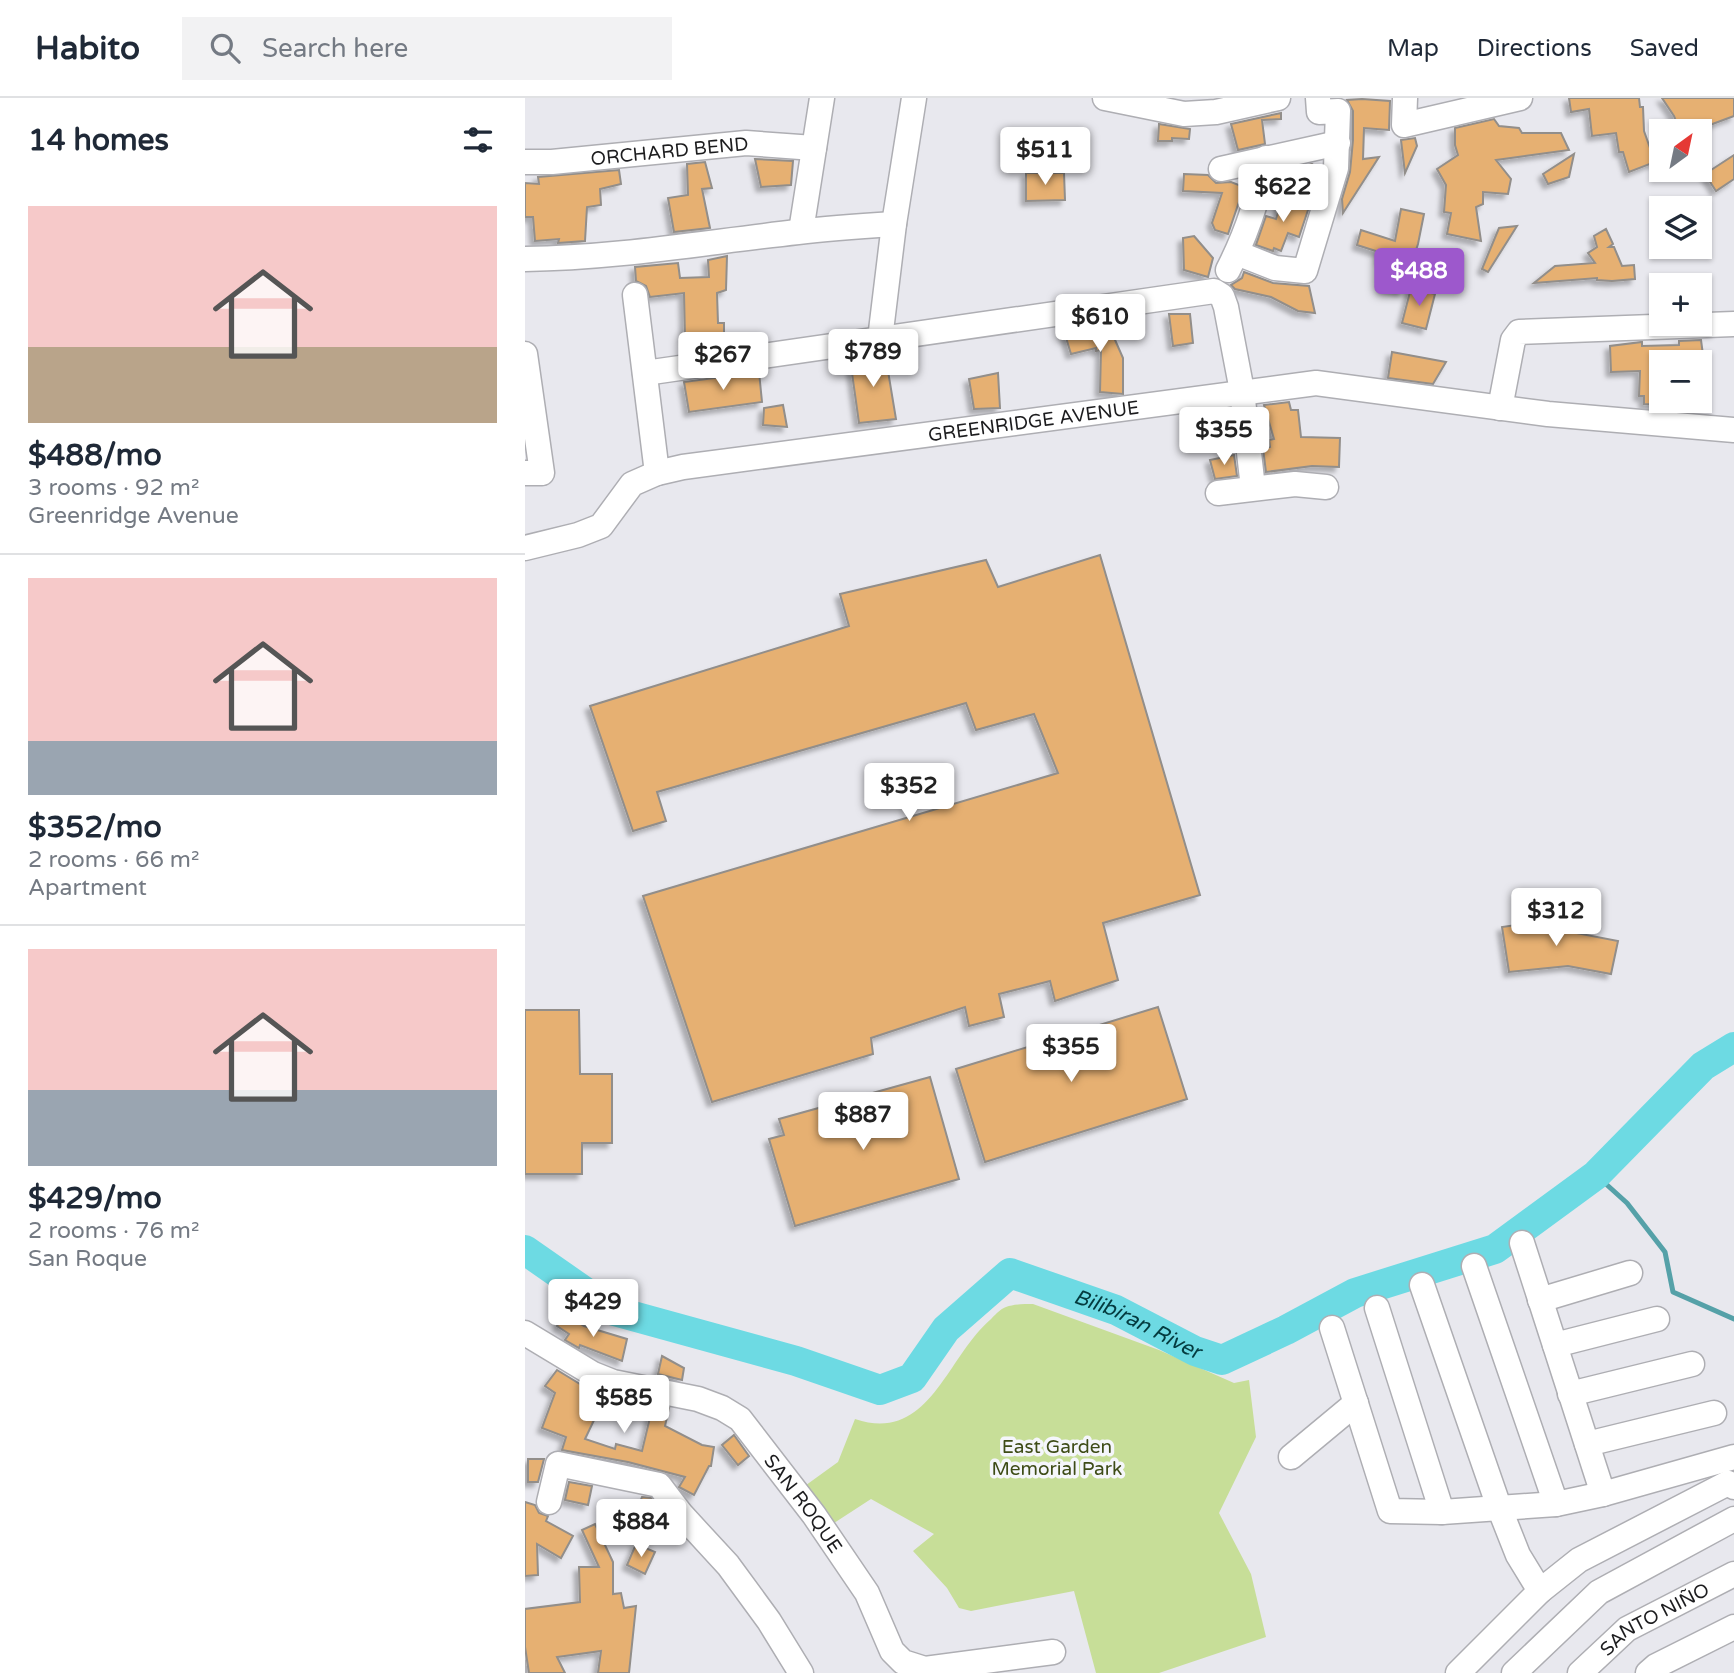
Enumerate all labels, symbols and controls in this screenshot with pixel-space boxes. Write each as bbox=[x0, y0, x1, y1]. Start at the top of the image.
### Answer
search box bbox=[182, 17, 672, 80]
text: Habito bbox=[35, 29, 140, 68]
icon: search bbox=[206, 29, 244, 67]
text: Search here bbox=[262, 33, 408, 64]
text: Map bbox=[1387, 34, 1439, 63]
text: Directions bbox=[1477, 34, 1592, 63]
text: Saved bbox=[1630, 34, 1699, 63]
north arrow bbox=[1649, 119, 1711, 182]
map controls bbox=[1649, 119, 1712, 413]
icon: filters bbox=[459, 121, 497, 159]
text: 14 homes bbox=[28, 122, 169, 159]
pin: $511 bbox=[1004, 127, 1086, 187]
street label: ORCHARD BEND bbox=[590, 133, 749, 170]
text: $511 bbox=[1016, 136, 1074, 164]
pin: $622 bbox=[1242, 164, 1324, 224]
text: $622 bbox=[1254, 173, 1312, 201]
button: layers bbox=[1649, 196, 1712, 259]
pin: $488 bbox=[1378, 248, 1460, 308]
icon: home bbox=[200, 251, 326, 377]
text: $488 bbox=[1390, 257, 1448, 285]
button: + bbox=[1649, 273, 1712, 336]
pin: $610 bbox=[1059, 294, 1141, 354]
text: $610 bbox=[1071, 303, 1129, 331]
pin: $789 bbox=[832, 330, 914, 389]
pin: $267 bbox=[682, 332, 764, 392]
text: $789 bbox=[844, 338, 902, 366]
text: $267 bbox=[694, 341, 752, 369]
button: − bbox=[1649, 350, 1712, 413]
street label: GREENRIDGE AVENUE bbox=[927, 397, 1140, 446]
pin: $355 bbox=[1183, 408, 1265, 467]
text: $355 bbox=[1195, 416, 1253, 444]
text: $488/mo bbox=[28, 437, 162, 474]
text: 3 rooms · 92 m² bbox=[28, 474, 199, 502]
text: Greenridge Avenue bbox=[28, 502, 239, 530]
icon: home bbox=[200, 623, 326, 749]
pin: $352 bbox=[868, 764, 950, 823]
text: $352 bbox=[880, 772, 938, 800]
text: $352/mo bbox=[28, 809, 162, 846]
text: 2 rooms · 66 m² bbox=[28, 846, 199, 874]
text: Apartment bbox=[28, 874, 147, 902]
pin: $312 bbox=[1515, 888, 1597, 948]
text: $312 bbox=[1527, 897, 1585, 925]
icon: home bbox=[200, 994, 326, 1120]
pin: $355 bbox=[1030, 1024, 1112, 1084]
text: $355 bbox=[1042, 1033, 1100, 1061]
pin: $887 bbox=[822, 1093, 904, 1152]
text: $887 bbox=[834, 1101, 892, 1129]
text: $429/mo bbox=[28, 1180, 162, 1217]
text: 2 rooms · 76 m² bbox=[28, 1217, 199, 1245]
text: San Roque bbox=[28, 1245, 147, 1273]
pin: $429 bbox=[552, 1280, 634, 1339]
water label: Bilibiran River bbox=[1070, 1284, 1206, 1366]
text: $429 bbox=[564, 1288, 622, 1316]
pin: $585 bbox=[583, 1376, 665, 1435]
text: $585 bbox=[595, 1384, 653, 1412]
park label: East Garden Memorial Park bbox=[992, 1436, 1122, 1480]
street label: SAN ROQUE bbox=[759, 1450, 846, 1557]
pin: $884 bbox=[600, 1500, 682, 1559]
text: $884 bbox=[612, 1508, 670, 1536]
street label: SANTO NIÑO bbox=[1596, 1579, 1713, 1661]

